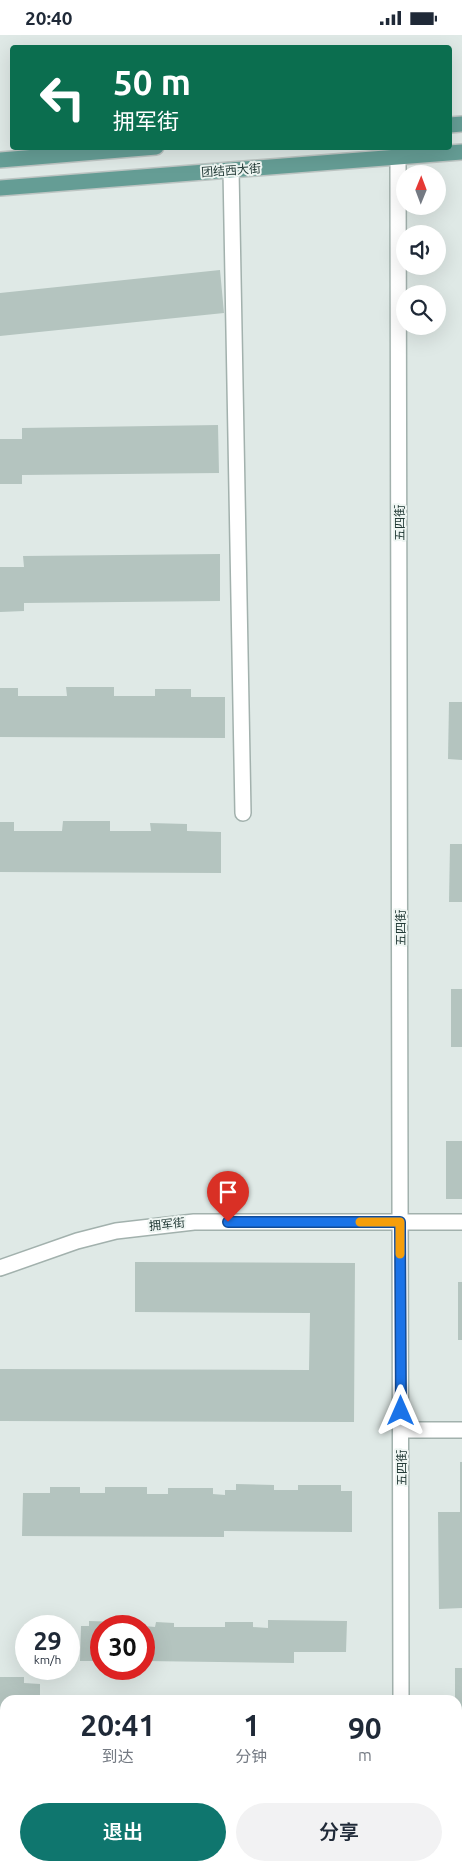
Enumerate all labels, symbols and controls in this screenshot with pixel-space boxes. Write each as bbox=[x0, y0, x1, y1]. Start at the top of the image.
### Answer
text: 20:40 bbox=[25, 7, 73, 29]
text: 50 m bbox=[113, 62, 191, 102]
icon: left bbox=[30, 65, 95, 130]
text: 拥军街 bbox=[113, 108, 179, 133]
street label: 团结西大街 bbox=[201, 161, 261, 179]
north arrow bbox=[396, 165, 446, 215]
map controls bbox=[396, 165, 446, 335]
button: sound bbox=[396, 225, 446, 275]
button: search bbox=[396, 285, 446, 335]
street label: 五四街 bbox=[393, 505, 406, 541]
street label: 五四街 bbox=[394, 910, 407, 946]
pin bbox=[207, 1171, 249, 1222]
icon: arrive bbox=[214, 1178, 242, 1206]
street label: 拥军街 bbox=[148, 1216, 186, 1232]
position arrow bbox=[374, 1384, 426, 1436]
street label: 五四街 bbox=[395, 1450, 408, 1486]
speed limit sign: 30 bbox=[90, 1615, 155, 1680]
text: 29 bbox=[33, 1627, 62, 1655]
text: km/h bbox=[34, 1653, 61, 1666]
text: 20:41 bbox=[80, 1708, 155, 1742]
text: 1 bbox=[243, 1708, 260, 1742]
text: 90 bbox=[348, 1711, 382, 1745]
text: m bbox=[358, 1746, 372, 1764]
text: 到达 bbox=[102, 1747, 134, 1765]
text: 分钟 bbox=[236, 1747, 268, 1765]
button: 退出 bbox=[20, 1803, 226, 1861]
button: 分享 bbox=[236, 1803, 442, 1861]

